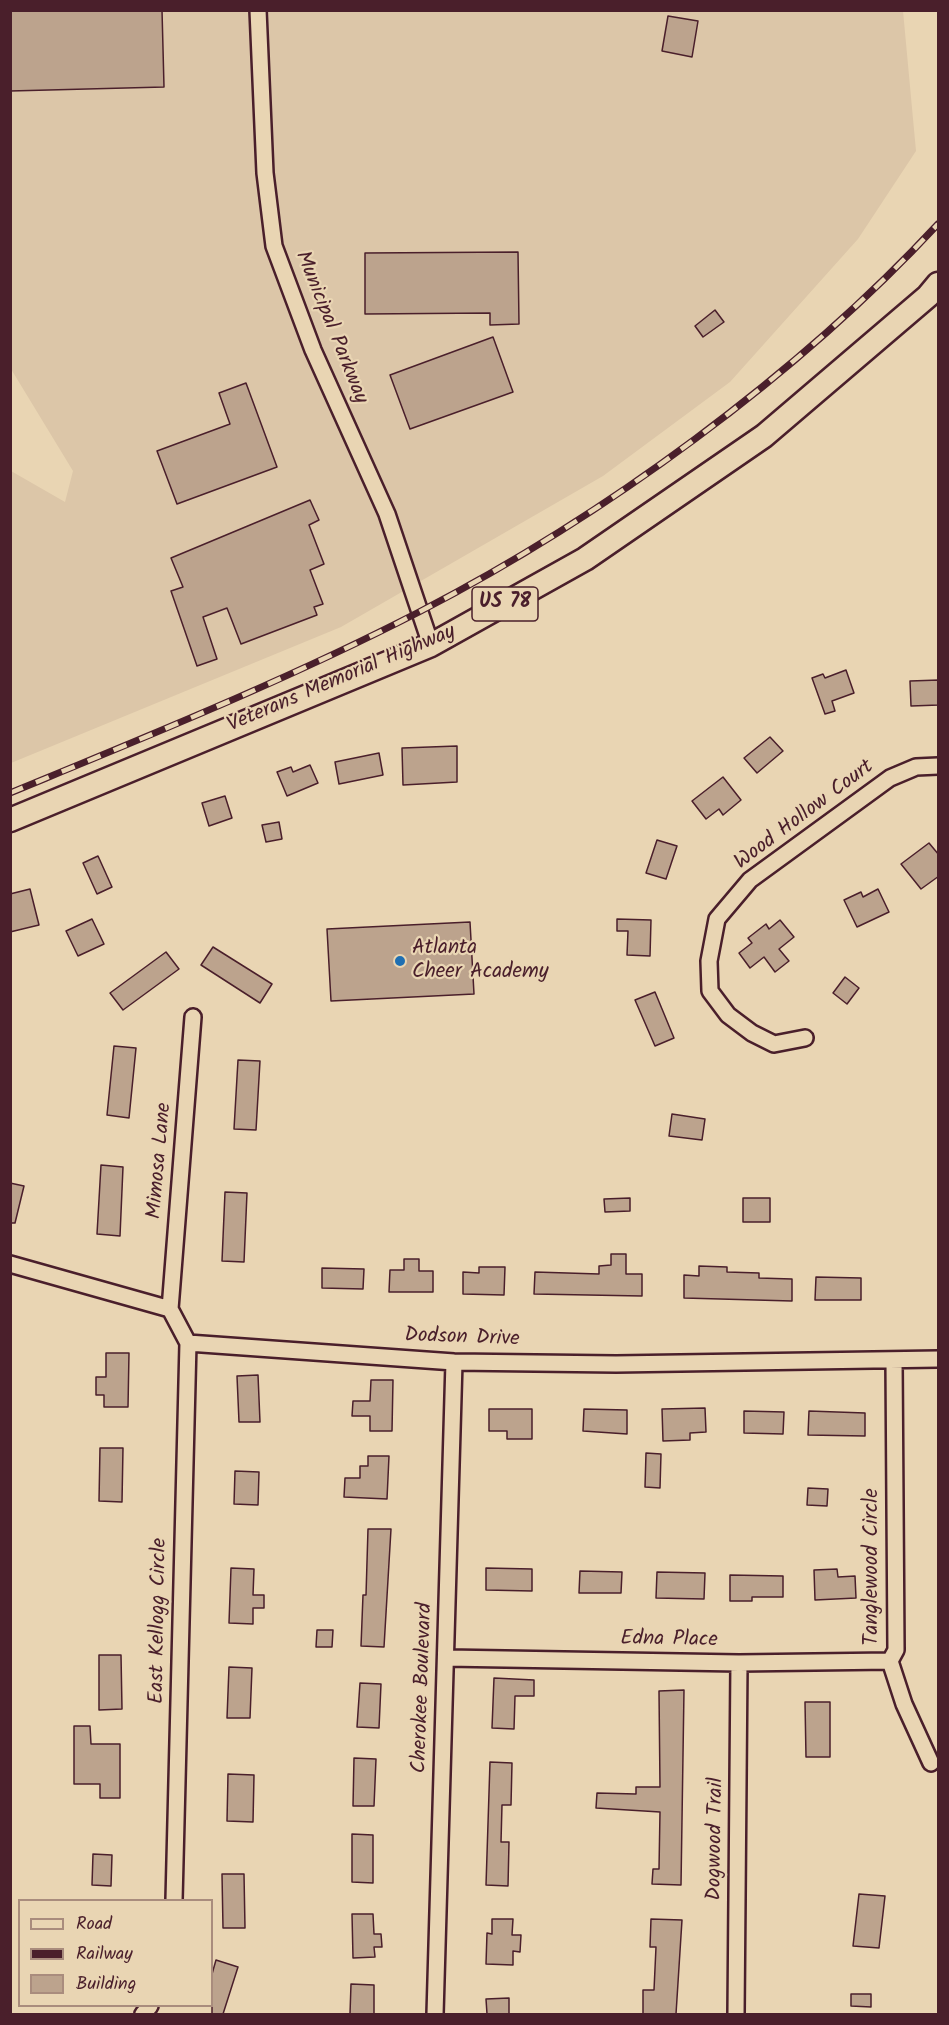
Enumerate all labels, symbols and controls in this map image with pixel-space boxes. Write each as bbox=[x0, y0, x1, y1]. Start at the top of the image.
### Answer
street label: Municipal Parkway bbox=[288, 248, 372, 408]
road number: US 78 bbox=[472, 587, 538, 621]
street label: Veterans Memorial Highway bbox=[224, 620, 460, 740]
street label: Wood Hollow Court bbox=[731, 756, 879, 876]
place label: Atlanta Cheer Academy bbox=[412, 936, 549, 986]
marker: Atlanta Cheer Academy bbox=[393, 954, 407, 968]
street label: Mimosa Lane bbox=[143, 1102, 179, 1220]
street label: Dodson Drive bbox=[404, 1324, 520, 1354]
street label: Tanglewood Circle bbox=[860, 1488, 886, 1646]
street label: East Kellogg Circle bbox=[146, 1538, 174, 1704]
street label: Cherokee Boulevard bbox=[408, 1602, 440, 1774]
street label: Edna Place bbox=[620, 1628, 718, 1654]
street label: Dogwood Trail bbox=[703, 1777, 731, 1901]
legend bbox=[18, 1899, 213, 2007]
text: Road bbox=[76, 1910, 112, 1939]
text: Railway bbox=[76, 1940, 133, 1969]
text: Building bbox=[76, 1970, 136, 1999]

